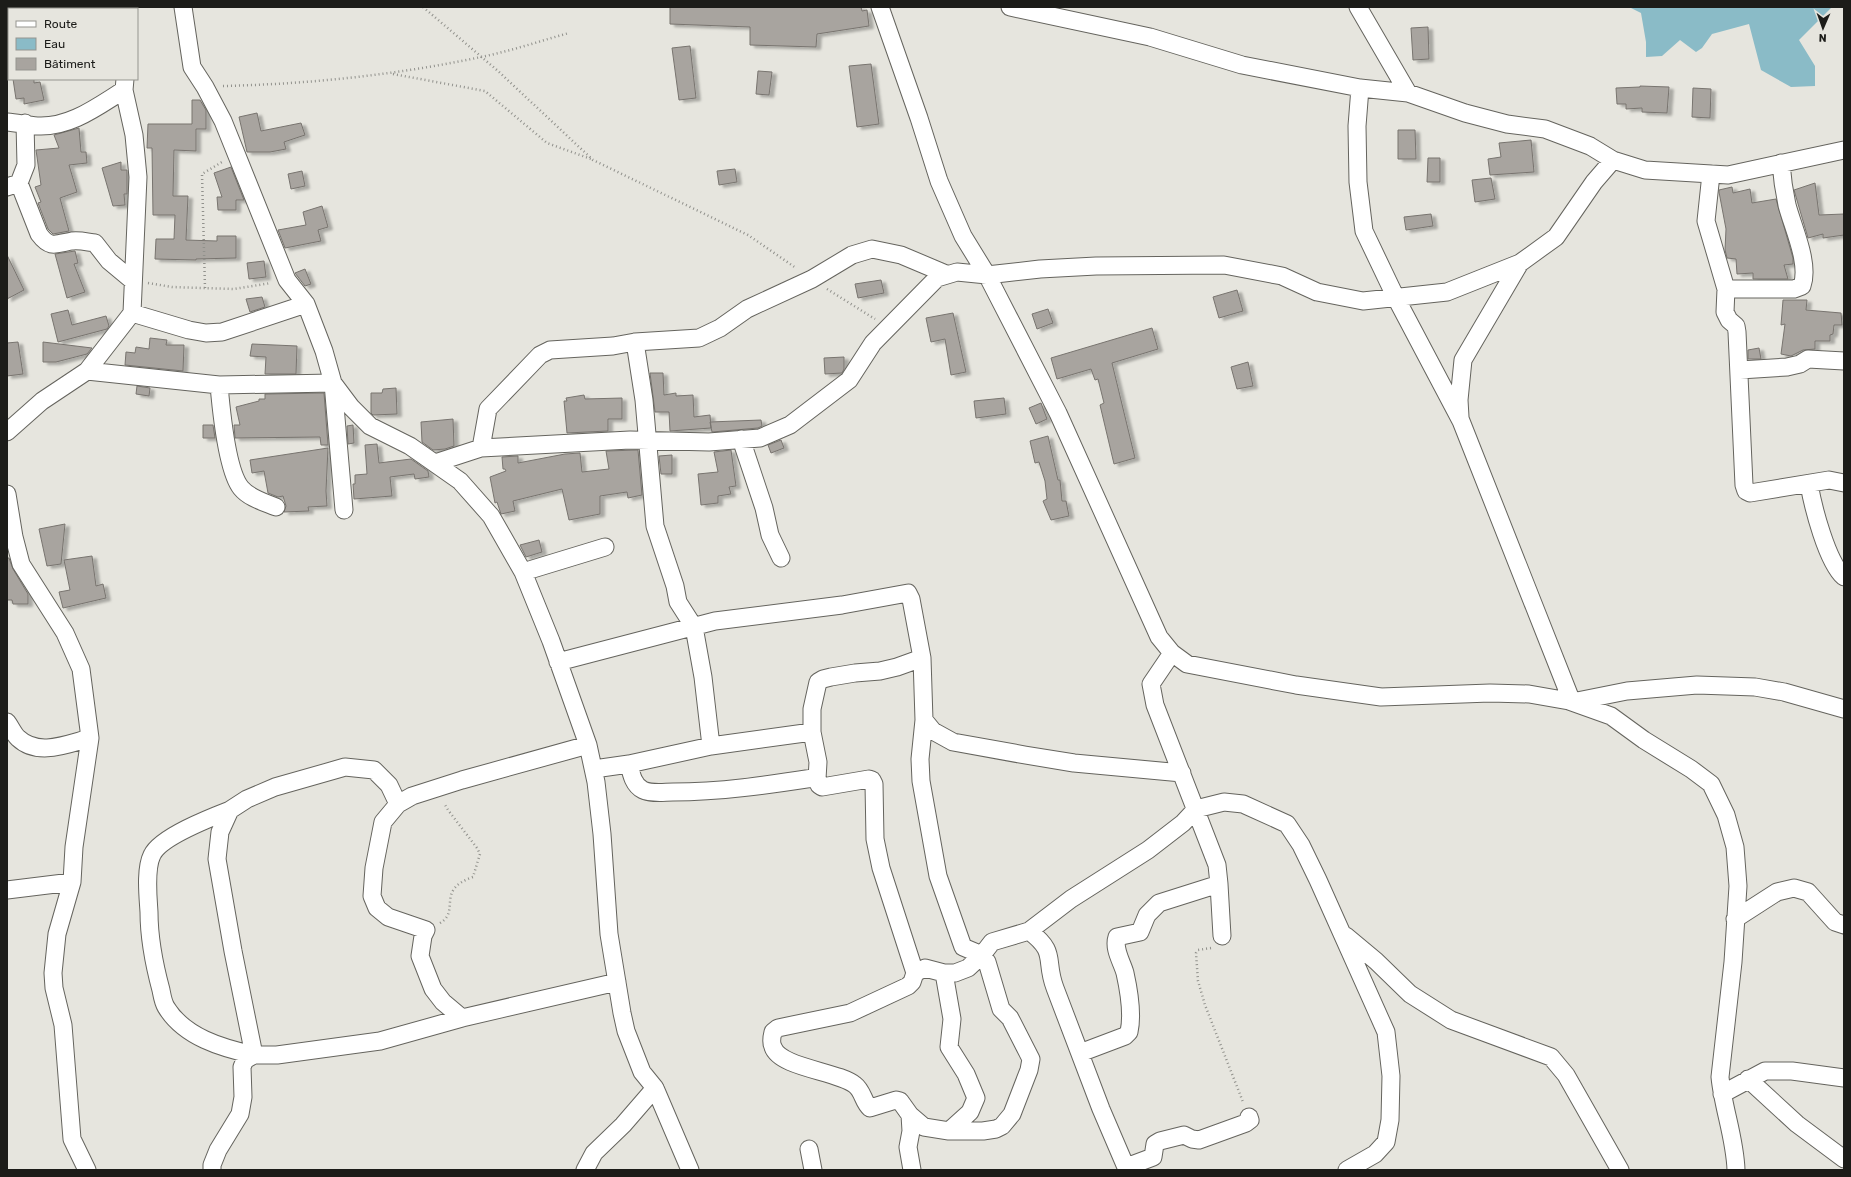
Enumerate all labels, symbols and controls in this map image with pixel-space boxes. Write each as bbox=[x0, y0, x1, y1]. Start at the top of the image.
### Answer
legend bbox=[8, 8, 138, 80]
north arrow bbox=[1803, 8, 1843, 48]
text: Route bbox=[44, 17, 78, 31]
text: N bbox=[1818, 31, 1827, 44]
text: Eau bbox=[44, 37, 65, 51]
text: Bâtiment bbox=[44, 57, 96, 71]

